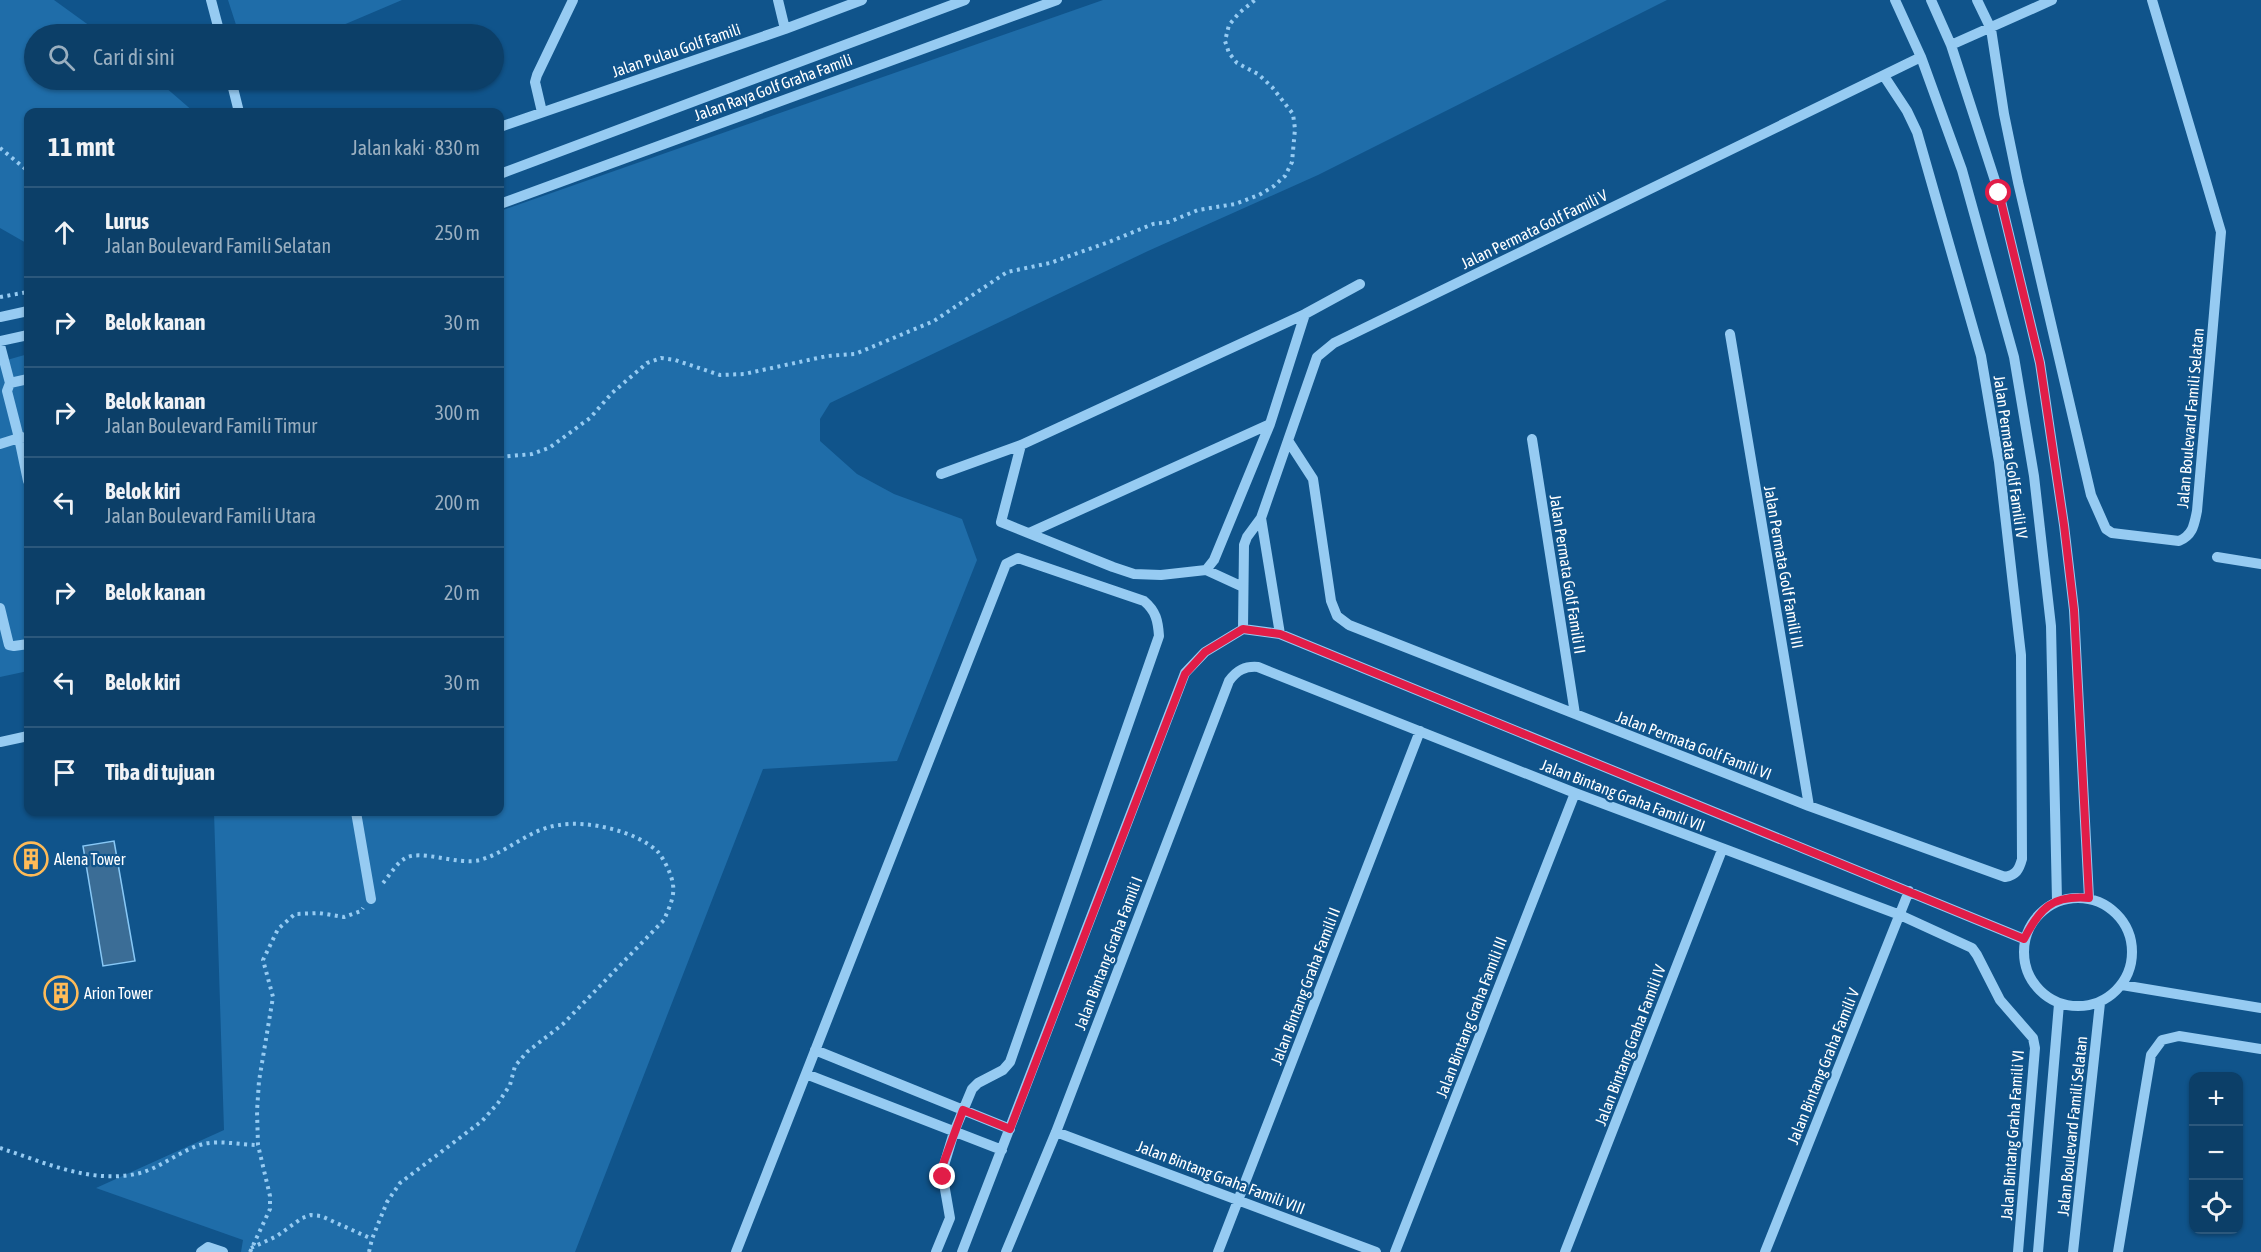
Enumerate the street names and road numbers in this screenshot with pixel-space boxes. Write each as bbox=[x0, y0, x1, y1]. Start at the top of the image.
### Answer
street label: Jalan Pulau Golf Famili bbox=[609, 20, 743, 80]
street label: Jalan Raya Golf Graha Famili bbox=[691, 50, 855, 125]
street label: Jalan Permata Golf Famili V bbox=[1458, 186, 1610, 272]
street label: Jalan Boulevard Famili Selatan bbox=[2173, 327, 2207, 509]
street label: Jalan Permata Golf Famili IV bbox=[1991, 374, 2031, 540]
street label: Jalan Permata Golf Famili III bbox=[1761, 484, 1807, 650]
street label: Jalan Permata Golf Famili II bbox=[1547, 493, 1589, 655]
street label: Jalan Permata Golf Famili VI bbox=[1614, 707, 1774, 783]
street label: Jalan Bintang Graha Famili VII bbox=[1538, 755, 1708, 836]
street label: Jalan Bintang Graha Famili I bbox=[1070, 874, 1147, 1033]
street label: Jalan Bintang Graha Famili II bbox=[1267, 905, 1344, 1067]
street label: Jalan Bintang Graha Famili III bbox=[1432, 934, 1511, 1100]
street label: Jalan Bintang Graha Famili IV bbox=[1591, 962, 1670, 1128]
street label: Jalan Bintang Graha Famili V bbox=[1783, 985, 1864, 1147]
street label: Jalan Boulevard Famili Selatan bbox=[2054, 1035, 2090, 1217]
street label: Jalan Bintang Graha Famili VI bbox=[1997, 1049, 2028, 1221]
street label: Jalan Bintang Graha Famili VIII bbox=[1134, 1137, 1308, 1218]

